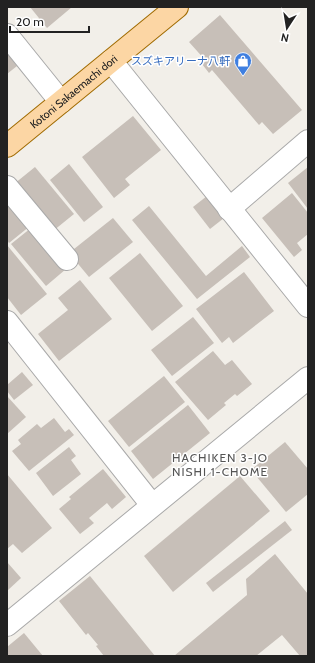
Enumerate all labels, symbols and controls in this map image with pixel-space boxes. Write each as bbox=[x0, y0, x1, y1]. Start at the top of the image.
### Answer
scale bar bbox=[10, 8, 89, 34]
north arrow bbox=[267, 8, 307, 48]
text: 20 m bbox=[16, 14, 44, 29]
text: N bbox=[280, 30, 290, 45]
shop icon: スズキアリーナ八軒 bbox=[233, 51, 253, 76]
street label: Kotoni Sakaemachi dori bbox=[27, 52, 120, 131]
place label: スズキアリーナ八軒 bbox=[131, 54, 231, 68]
district label: HACHIKEN 3-JO NISHI 1-CHOME bbox=[172, 450, 268, 479]

